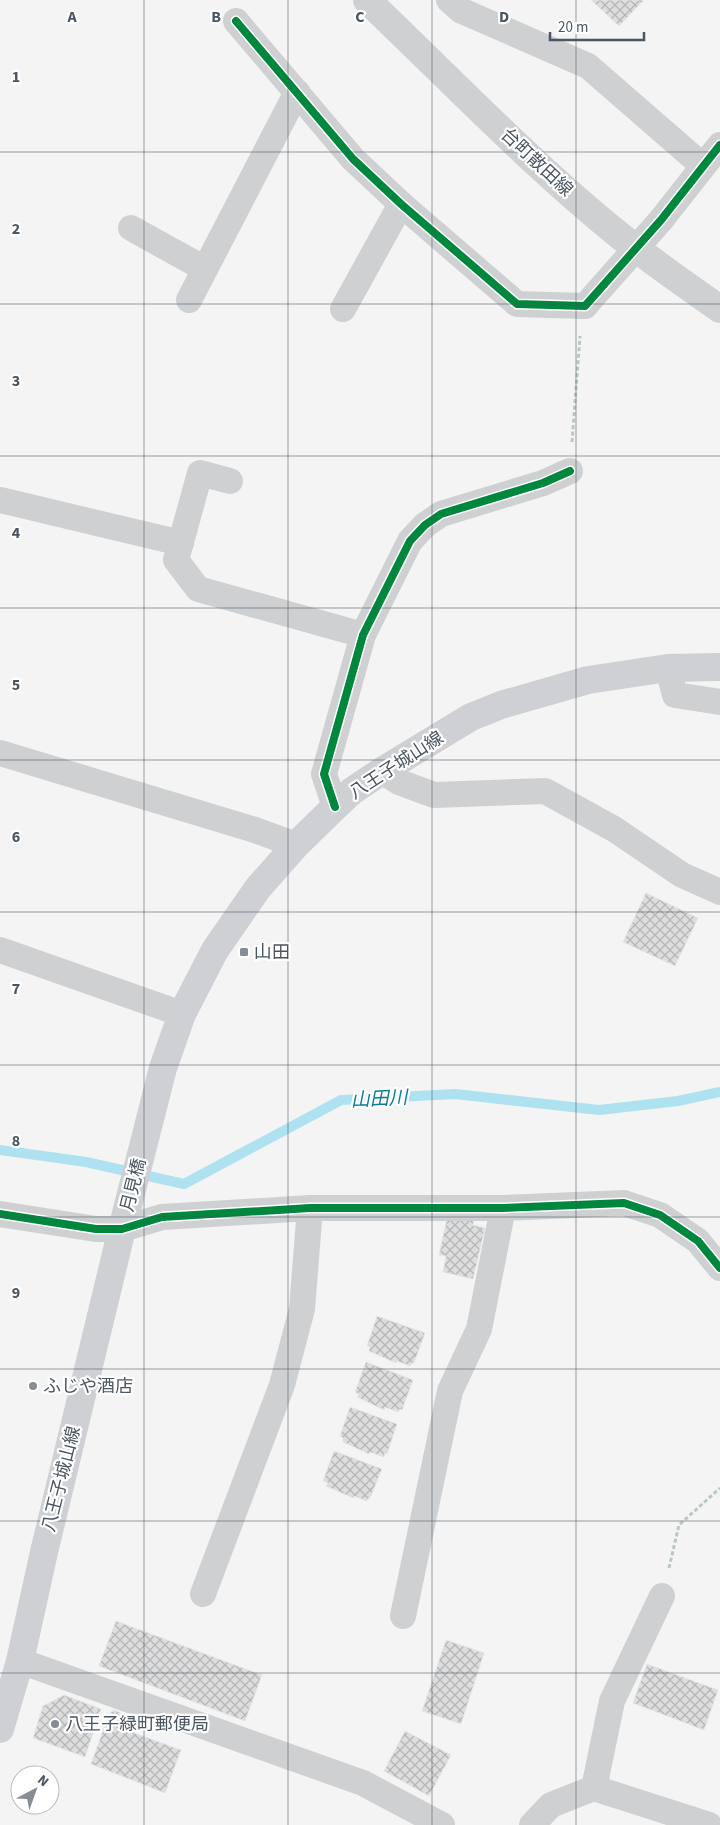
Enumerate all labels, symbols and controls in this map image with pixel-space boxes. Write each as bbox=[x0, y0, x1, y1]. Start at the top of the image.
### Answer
text: A bbox=[66, 6, 77, 28]
text: B bbox=[211, 6, 221, 28]
text: C bbox=[355, 6, 365, 28]
text: D bbox=[499, 6, 509, 28]
scale bar bbox=[550, 10, 644, 42]
text: 20 m bbox=[558, 17, 588, 38]
text: 1 bbox=[12, 66, 20, 88]
street label: 台町散田線 bbox=[495, 123, 578, 202]
text: 2 bbox=[12, 218, 20, 240]
text: 3 bbox=[12, 370, 20, 392]
text: 4 bbox=[12, 522, 21, 544]
text: 5 bbox=[12, 674, 20, 696]
street label: 八王子城山線 bbox=[344, 726, 448, 805]
text: 6 bbox=[12, 826, 20, 848]
place label: 山田 bbox=[254, 940, 290, 965]
marker: 山田 bbox=[238, 946, 250, 958]
text: 7 bbox=[12, 978, 20, 1000]
water label: 山田川 bbox=[350, 1084, 410, 1114]
text: 8 bbox=[12, 1130, 20, 1152]
street label: 月見橋 bbox=[115, 1156, 152, 1214]
text: 9 bbox=[12, 1282, 20, 1304]
place label: ふじや酒店 bbox=[43, 1374, 133, 1399]
marker: ふじや酒店 bbox=[27, 1380, 39, 1392]
street label: 八王子城山線 bbox=[36, 1424, 87, 1535]
place label: 八王子緑町郵便局 bbox=[65, 1712, 209, 1737]
marker: 八王子緑町郵便局 bbox=[49, 1718, 61, 1730]
north arrow bbox=[10, 1765, 60, 1815]
text: N bbox=[33, 1770, 53, 1792]

